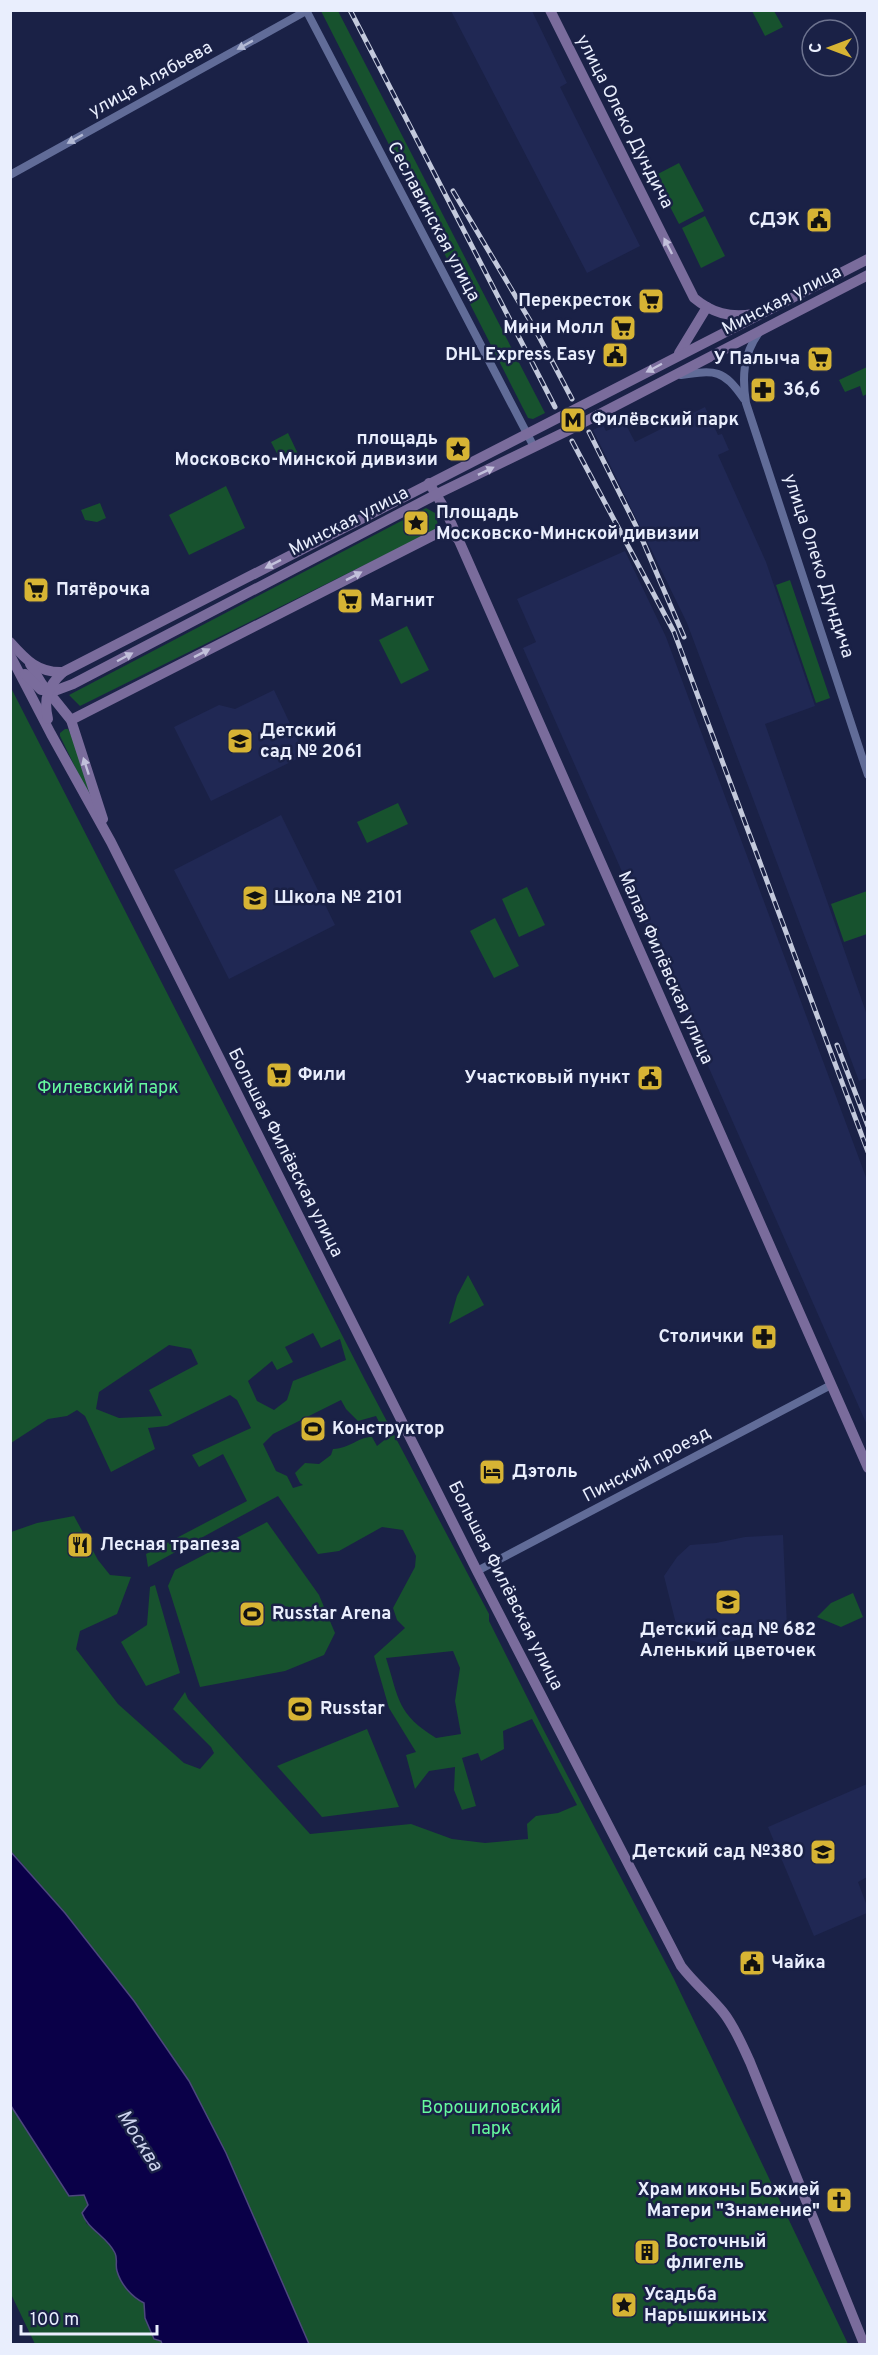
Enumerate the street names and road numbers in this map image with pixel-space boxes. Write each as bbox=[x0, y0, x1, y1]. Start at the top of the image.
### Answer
street label: улица Олеко Дундича bbox=[570, 31, 678, 213]
street label: улица Алябьева bbox=[85, 37, 217, 123]
street label: Сеславинская улица bbox=[381, 138, 485, 306]
street label: Минская улица bbox=[718, 261, 846, 341]
street label: улица Олеко Дундича bbox=[777, 471, 859, 661]
street label: Минская улица bbox=[285, 482, 413, 562]
street label: Малая Филёвская улица bbox=[612, 868, 718, 1068]
street label: Большая Филёвская улица bbox=[222, 1044, 348, 1262]
street label: Пинский проезд bbox=[579, 1422, 715, 1508]
street label: Большая Филёвская улица bbox=[442, 1477, 568, 1695]

